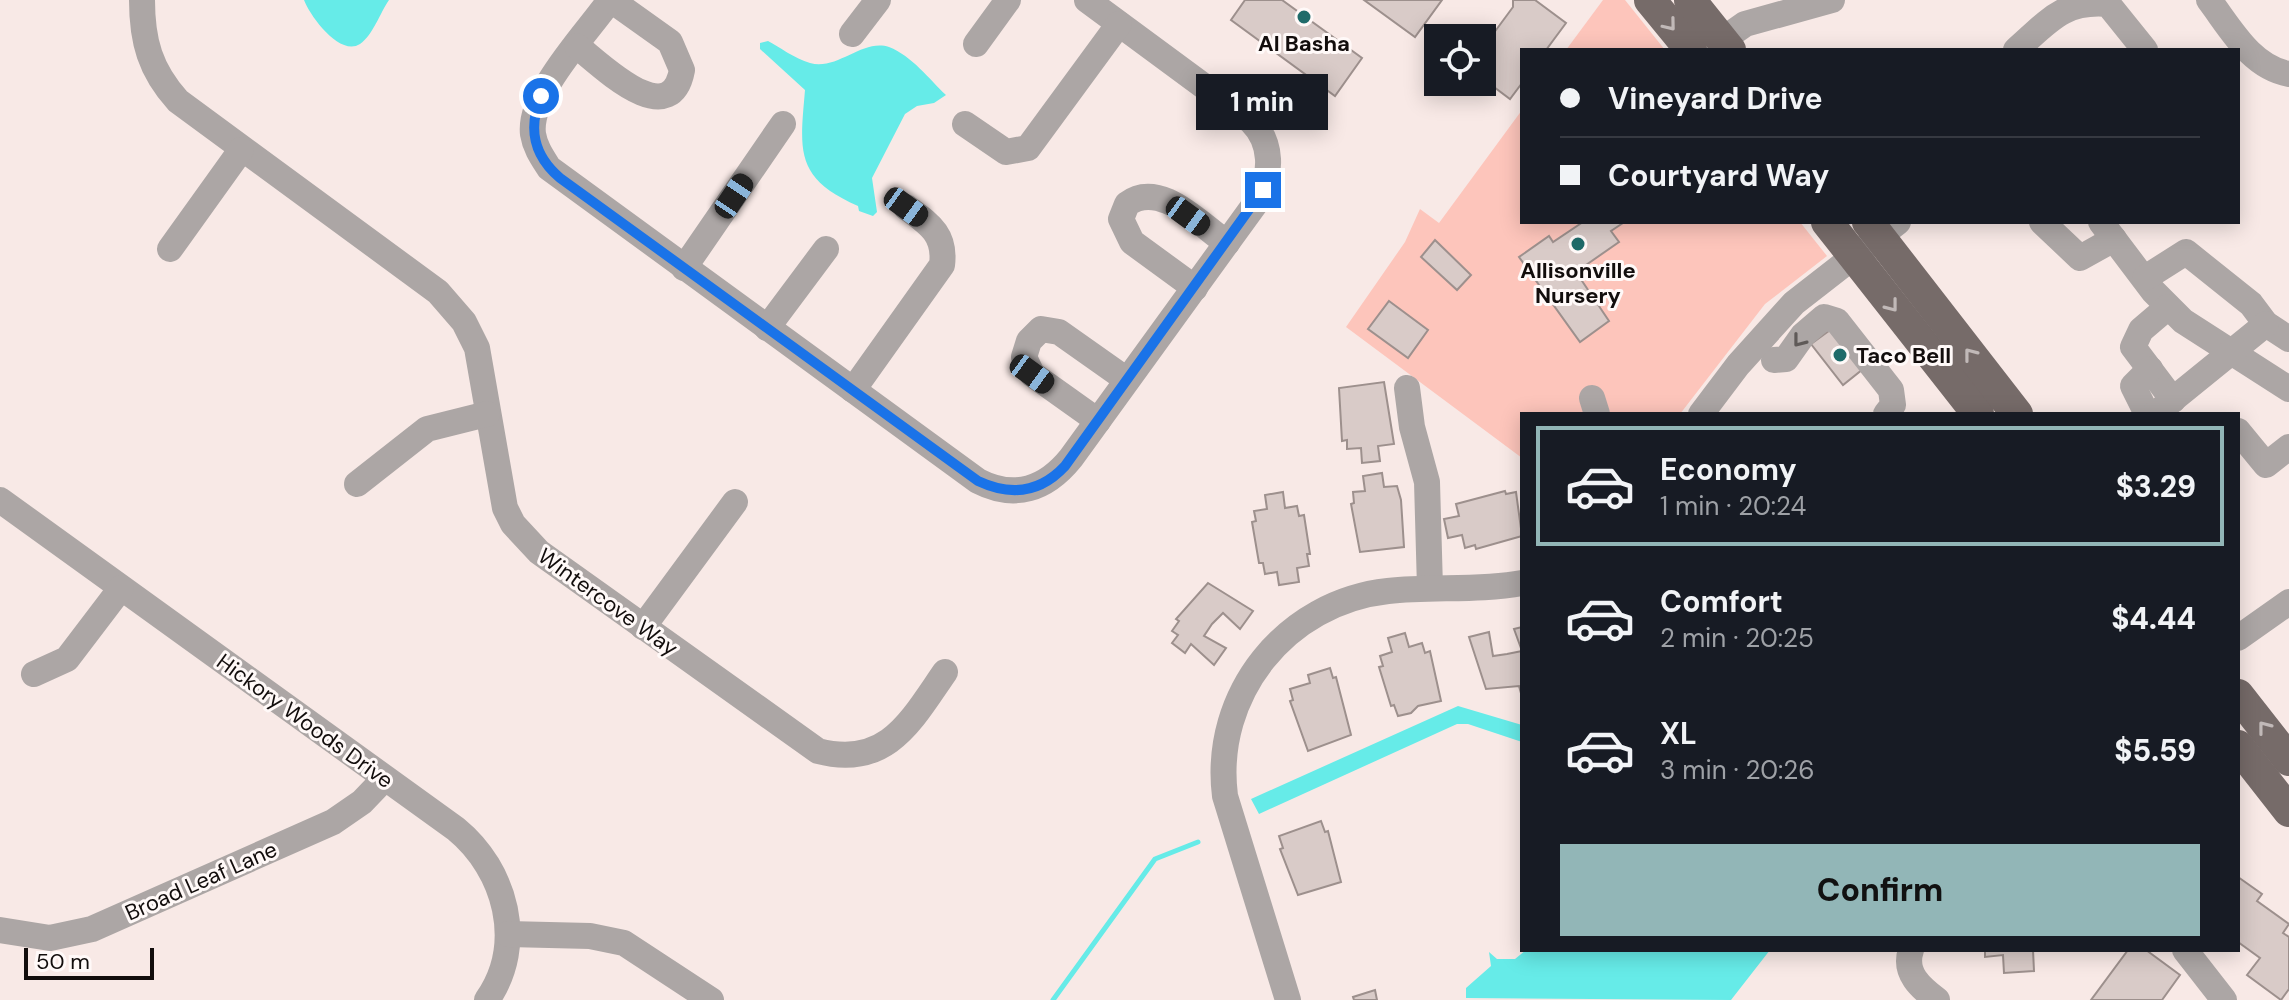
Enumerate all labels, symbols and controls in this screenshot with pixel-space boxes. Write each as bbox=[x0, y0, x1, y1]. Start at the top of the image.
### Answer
marker: Al Basha bbox=[1295, 8, 1313, 26]
one-way arrow bbox=[1661, 16, 1675, 31]
map controls bbox=[1424, 24, 1496, 96]
button: locate bbox=[1424, 24, 1496, 96]
place label: Al Basha bbox=[1258, 29, 1350, 58]
callout: 1 min bbox=[1197, 74, 1329, 130]
route start bbox=[523, 78, 559, 114]
text: Vineyard Drive bbox=[1608, 79, 1822, 118]
text: 1 min bbox=[1230, 85, 1294, 119]
text: Courtyard Way bbox=[1608, 156, 1829, 195]
car bbox=[711, 169, 757, 223]
route end bbox=[1245, 172, 1281, 208]
car bbox=[880, 183, 932, 231]
car bbox=[1162, 192, 1214, 240]
marker: Allisonville Nursery bbox=[1569, 235, 1587, 253]
place label: Allisonville Nursery bbox=[1520, 256, 1636, 310]
one-way arrow bbox=[1883, 297, 1897, 312]
one-way arrow bbox=[1795, 332, 1809, 347]
place label: Taco Bell bbox=[1856, 341, 1951, 370]
marker: Taco Bell bbox=[1831, 346, 1849, 364]
one-way arrow bbox=[1966, 348, 1980, 363]
car bbox=[1006, 350, 1058, 398]
icon: car bbox=[1564, 450, 1636, 522]
text: Economy bbox=[1660, 450, 1797, 489]
text: $3.29 bbox=[2116, 467, 2196, 506]
text: 1 min · 20:24 bbox=[1660, 489, 1806, 523]
street label: Wintercove Way bbox=[532, 541, 684, 663]
icon: car bbox=[1564, 582, 1636, 654]
text: Comfort bbox=[1660, 582, 1783, 621]
text: $4.44 bbox=[2111, 599, 2196, 638]
text: 2 min · 20:25 bbox=[1660, 621, 1814, 655]
street label: Hickory Woods Drive bbox=[211, 647, 399, 795]
icon: car bbox=[1564, 714, 1636, 786]
text: XL bbox=[1660, 714, 1697, 753]
one-way arrow bbox=[2259, 722, 2273, 737]
text: $5.59 bbox=[2114, 731, 2196, 770]
text: 3 min · 20:26 bbox=[1660, 753, 1815, 787]
street label: Broad Leaf Lane bbox=[121, 835, 281, 927]
button: Confirm bbox=[1560, 844, 2200, 936]
scale bar bbox=[24, 944, 154, 980]
text: 50 m bbox=[36, 947, 90, 976]

